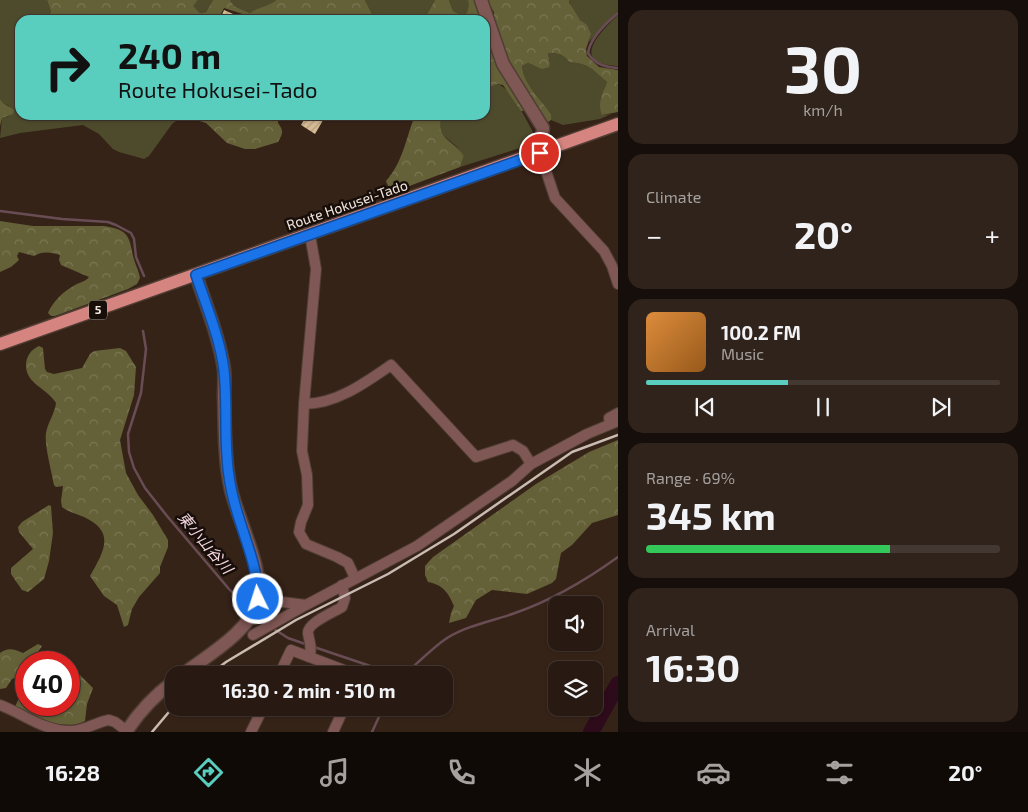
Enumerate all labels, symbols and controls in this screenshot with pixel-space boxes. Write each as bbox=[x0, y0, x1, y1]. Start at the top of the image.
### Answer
text: 30 bbox=[784, 28, 862, 106]
text: 240 m bbox=[118, 34, 221, 76]
icon: right bbox=[35, 35, 100, 100]
text: Route Hokusei-Tado bbox=[118, 76, 318, 102]
text: km/h bbox=[803, 100, 843, 119]
pin bbox=[519, 132, 561, 174]
icon: arrive bbox=[526, 139, 554, 167]
street label: Route Hokusei-Tado bbox=[284, 176, 410, 233]
text: Climate bbox=[646, 187, 701, 206]
text: 20° bbox=[794, 211, 853, 257]
text: − bbox=[646, 218, 662, 252]
text: + bbox=[985, 218, 1000, 252]
road number: 5 bbox=[89, 300, 107, 320]
text: 100.2 FM bbox=[721, 321, 801, 344]
text: Music bbox=[721, 344, 764, 363]
icon: previous bbox=[691, 393, 719, 421]
icon: pause bbox=[809, 393, 837, 421]
icon: next bbox=[927, 393, 955, 421]
text: Range · 69% bbox=[646, 468, 735, 487]
text: 345 km bbox=[646, 492, 776, 538]
water label: 東小山谷川 bbox=[175, 508, 238, 578]
position arrow bbox=[231, 572, 283, 624]
map controls bbox=[548, 596, 603, 716]
button: sound bbox=[548, 596, 603, 651]
text: Arrival bbox=[646, 620, 695, 639]
text: 16:30 bbox=[646, 644, 740, 690]
speed limit sign: 40 bbox=[15, 651, 80, 716]
button: layers bbox=[548, 661, 603, 716]
text: 16:30 · 2 min · 510 m bbox=[222, 679, 396, 702]
icon: directions bbox=[191, 755, 226, 790]
icon: music bbox=[317, 755, 352, 790]
icon: phone bbox=[444, 755, 479, 790]
icon: climate bbox=[570, 755, 605, 790]
icon: car bbox=[696, 755, 731, 790]
icon: filters bbox=[822, 755, 857, 790]
text: 16:28 bbox=[46, 759, 100, 785]
text: 20° bbox=[948, 759, 982, 785]

